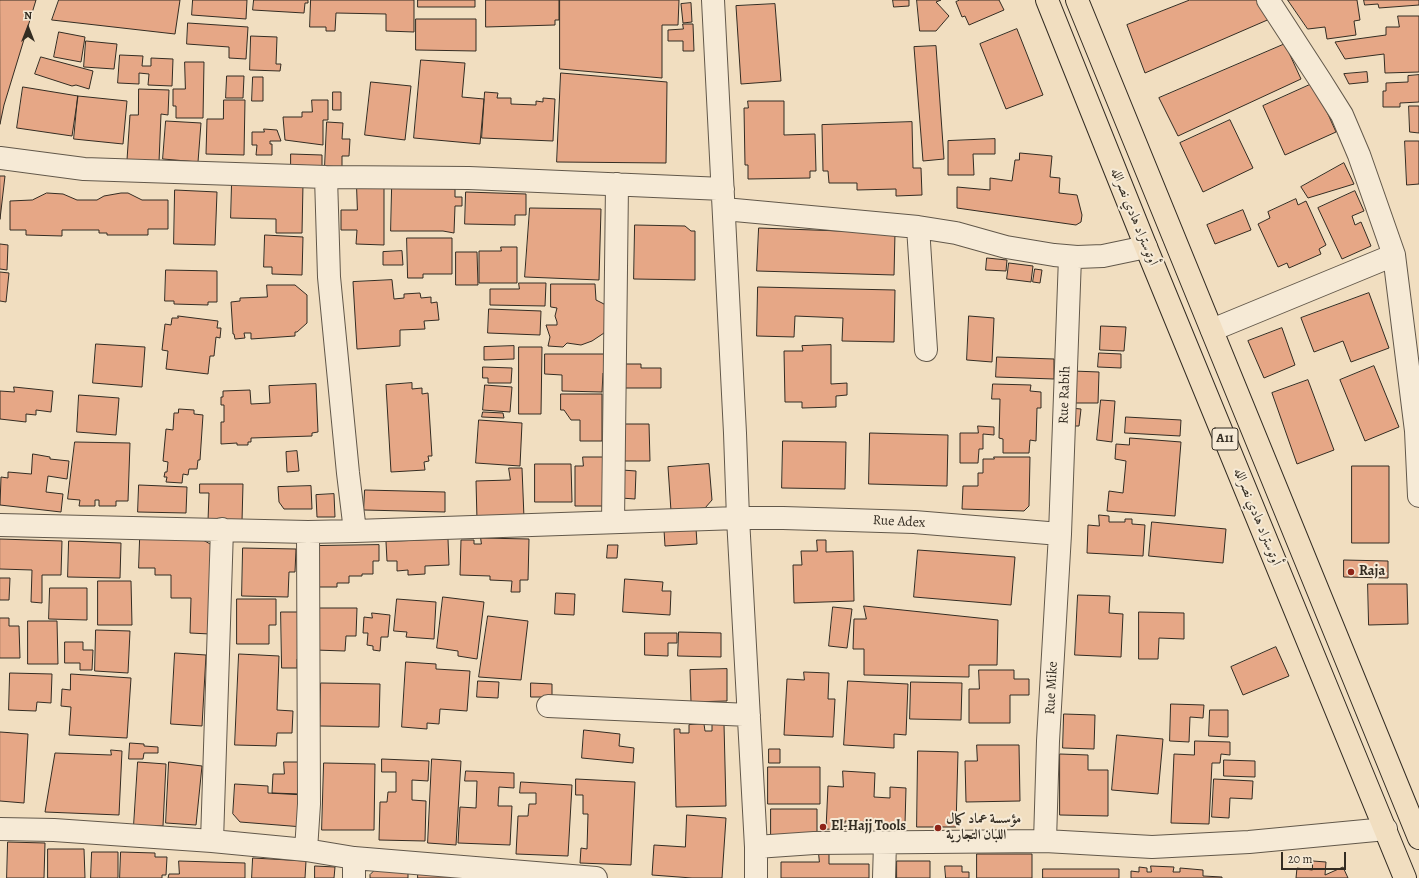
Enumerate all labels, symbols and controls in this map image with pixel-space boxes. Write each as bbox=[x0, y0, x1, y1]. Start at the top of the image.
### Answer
north arrow bbox=[8, 8, 48, 48]
text: N bbox=[24, 8, 32, 23]
street label: أوتوستراد هادي نصرالله bbox=[1107, 166, 1161, 268]
street label: Rue Rabih bbox=[1056, 366, 1074, 424]
road number: A11 bbox=[1212, 428, 1238, 450]
street label: أوتوستراد هادي نصرالله bbox=[1230, 466, 1284, 568]
street label: Rue Adex bbox=[872, 512, 926, 532]
place label: Raja bbox=[1359, 564, 1385, 580]
marker: Raja bbox=[1346, 567, 1356, 577]
street label: Rue Mike bbox=[1042, 661, 1062, 715]
place label: مؤسسة عماد كمال اللبان التجارية bbox=[946, 812, 1021, 844]
place label: El-Hajj Tools bbox=[831, 819, 906, 835]
marker: El-Hajj Tools bbox=[818, 822, 828, 832]
marker: مؤسسة عماد كمال اللبان التجارية bbox=[933, 823, 943, 833]
scale bar bbox=[1283, 844, 1348, 870]
text: 20 m bbox=[1288, 851, 1312, 867]

